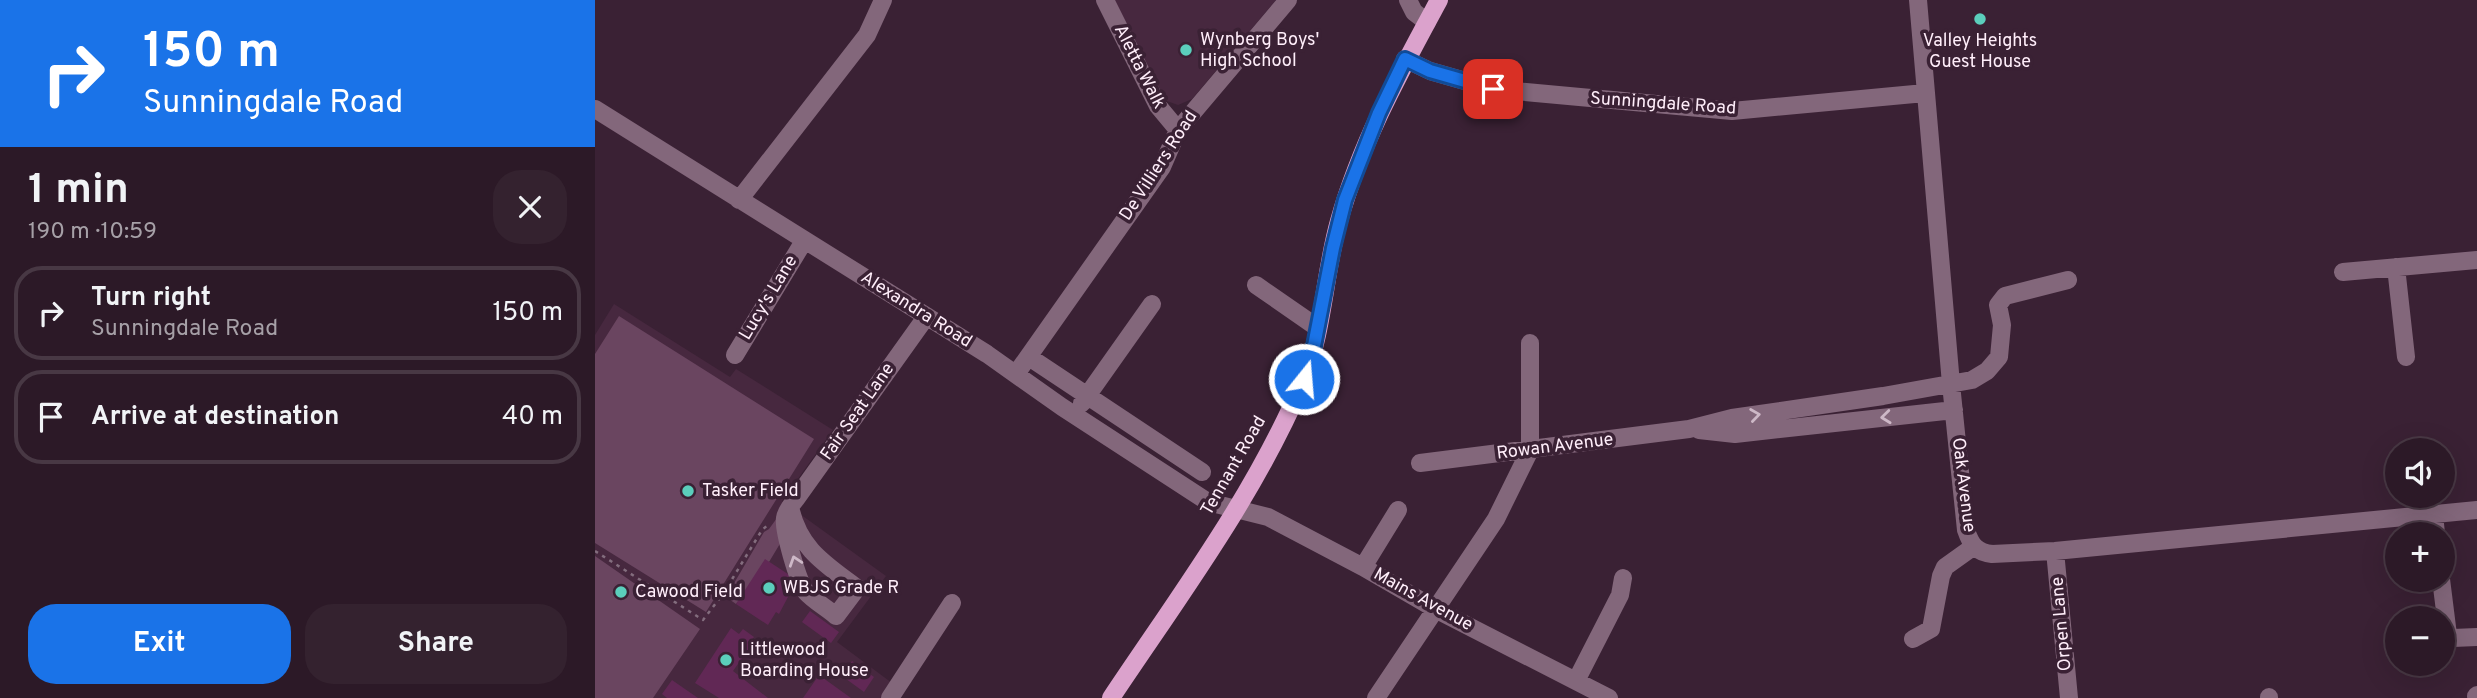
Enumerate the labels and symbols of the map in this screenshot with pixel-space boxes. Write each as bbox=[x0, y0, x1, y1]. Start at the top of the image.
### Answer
marker: Valley Heights Guest House bbox=[1972, 11, 1988, 27]
street label: Aletta Walk bbox=[1108, 21, 1170, 113]
place label: Wynberg Boys' High School bbox=[1200, 29, 1319, 73]
place label: Valley Heights Guest House bbox=[1923, 30, 2037, 74]
marker: Wynberg Boys' High School bbox=[1178, 42, 1194, 58]
pin bbox=[1463, 59, 1523, 119]
street label: Sunningdale Road bbox=[1589, 87, 1737, 121]
street label: De Villiers Road bbox=[1115, 107, 1203, 225]
street label: Lucy's Lane bbox=[735, 251, 803, 345]
street label: Alexandra Road bbox=[856, 267, 976, 353]
position arrow bbox=[1267, 342, 1341, 416]
street label: Fair Seat Lane bbox=[816, 359, 900, 465]
one-way arrow bbox=[1750, 408, 1761, 423]
one-way arrow bbox=[1880, 409, 1892, 424]
street label: Tennant Road bbox=[1196, 412, 1272, 520]
street label: Rowan Avenue bbox=[1495, 428, 1615, 466]
street label: Oak Avenue bbox=[1946, 436, 1980, 534]
place label: Tasker Field bbox=[702, 480, 799, 503]
marker: Tasker Field bbox=[680, 483, 696, 499]
one-way arrow bbox=[788, 555, 803, 567]
street label: Mains Avenue bbox=[1369, 563, 1477, 637]
street label: Orpen Lane bbox=[2046, 576, 2078, 672]
place label: WBJS Grade R bbox=[783, 577, 899, 600]
marker: WBJS Grade R bbox=[761, 580, 777, 596]
place label: Cawood Field bbox=[635, 581, 743, 604]
marker: Cawood Field bbox=[613, 584, 629, 600]
place label: Littlewood Boarding House bbox=[740, 639, 869, 683]
marker: Littlewood Boarding House bbox=[718, 652, 734, 668]

